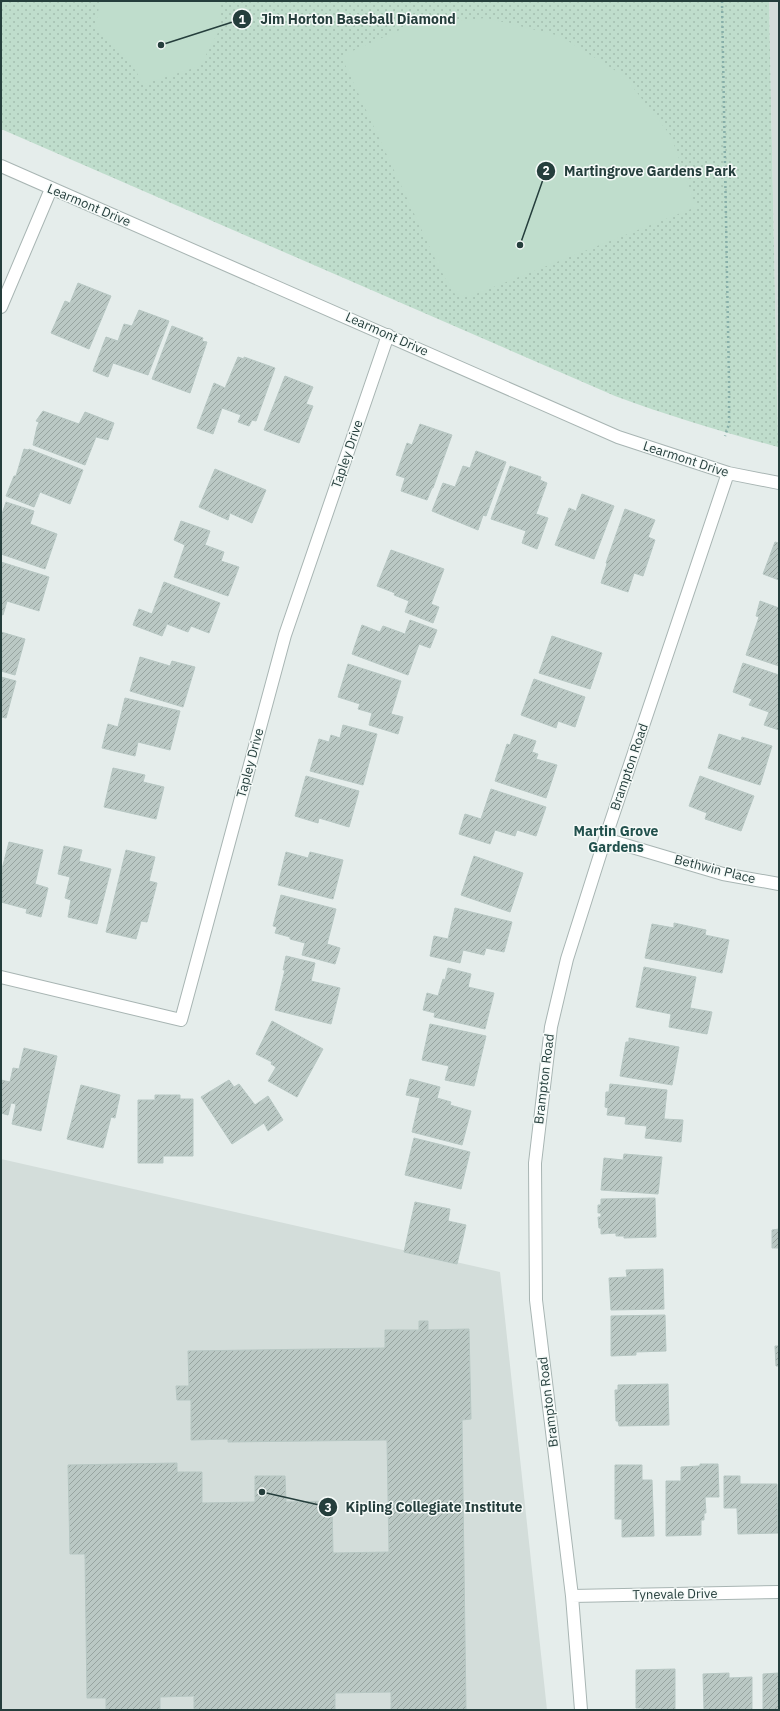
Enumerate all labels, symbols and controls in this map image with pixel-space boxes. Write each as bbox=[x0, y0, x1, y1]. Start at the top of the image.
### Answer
callout: Jim Horton Baseball Diamond bbox=[232, 6, 463, 32]
text: Jim Horton Baseball Diamond bbox=[260, 10, 456, 28]
text: 1 bbox=[238, 12, 246, 27]
callout: Martingrove Gardens Park bbox=[536, 158, 744, 184]
text: Martingrove Gardens Park bbox=[564, 162, 737, 180]
text: 2 bbox=[542, 163, 550, 178]
street label: Learmont Drive bbox=[45, 180, 133, 230]
street label: Learmont Drive bbox=[343, 308, 431, 360]
street label: Tapley Drive bbox=[327, 417, 367, 491]
street label: Learmont Drive bbox=[641, 437, 731, 481]
street label: Brampton Road bbox=[606, 721, 652, 813]
street label: Tapley Drive bbox=[233, 726, 267, 800]
district label: Martin Grove Gardens bbox=[574, 822, 659, 856]
street label: Bethwin Place bbox=[673, 851, 757, 887]
street label: Brampton Road bbox=[530, 1033, 558, 1125]
street label: Brampton Road bbox=[534, 1356, 562, 1448]
callout: Kipling Collegiate Institute bbox=[318, 1494, 531, 1520]
text: Kipling Collegiate Institute bbox=[346, 1498, 523, 1516]
text: 3 bbox=[324, 1500, 332, 1515]
street label: Tynevale Drive bbox=[632, 1585, 718, 1603]

